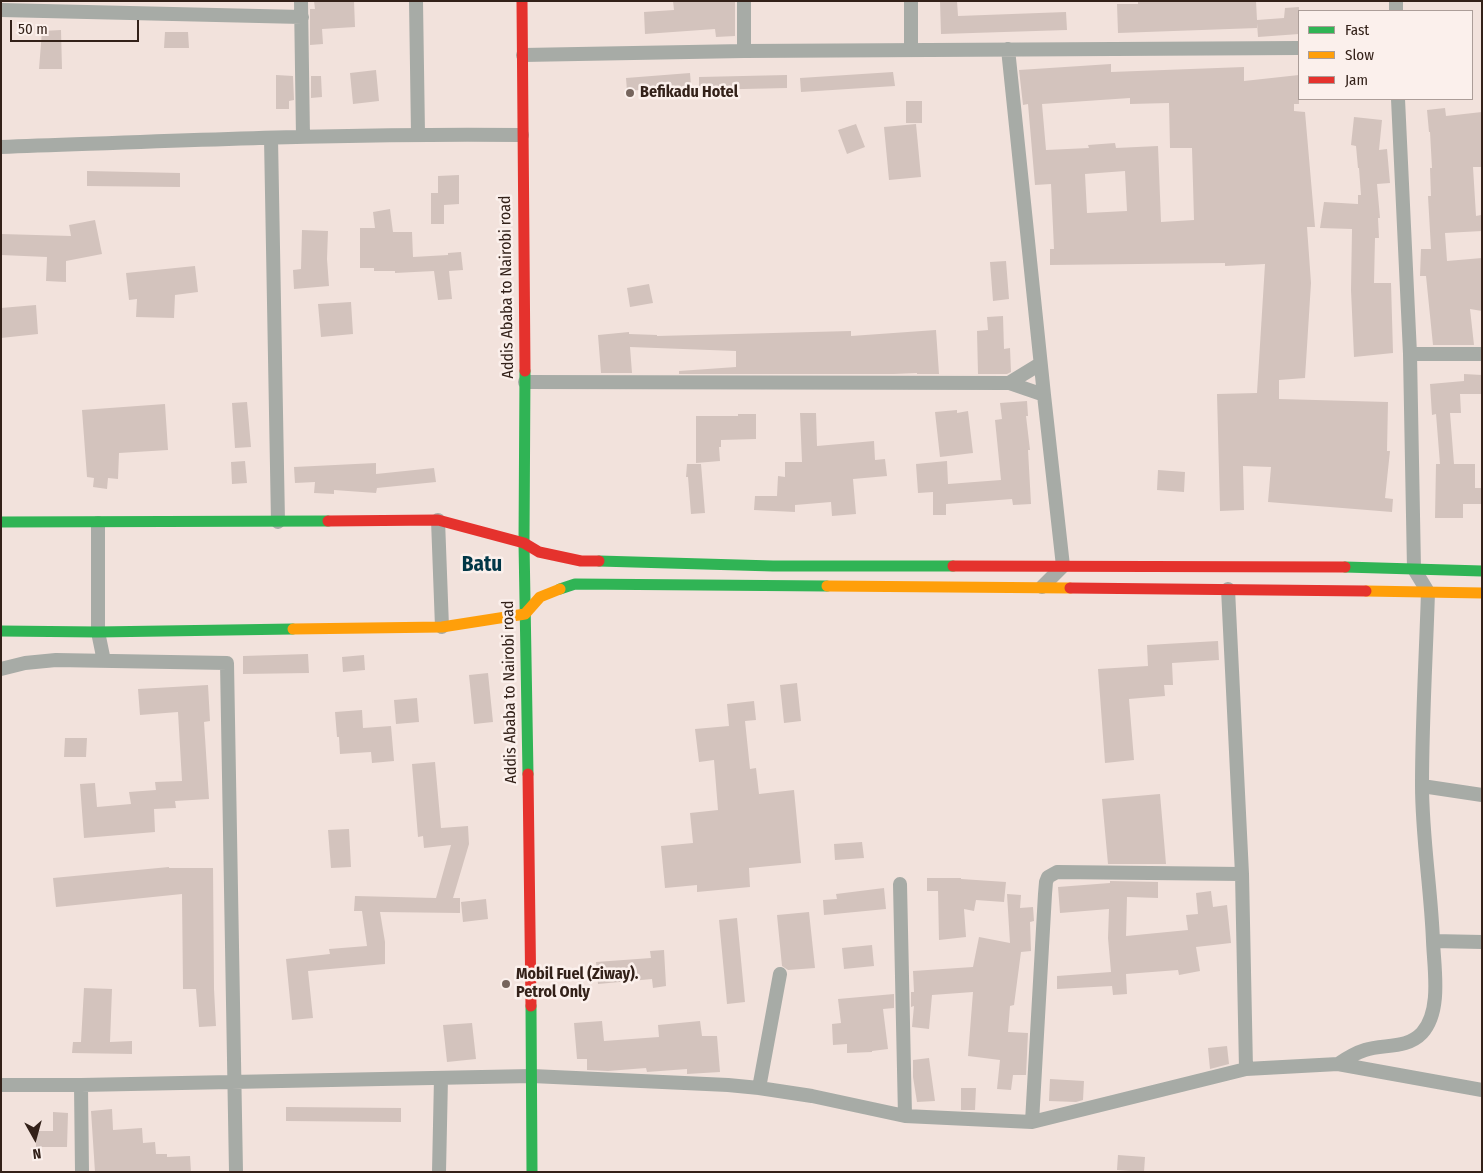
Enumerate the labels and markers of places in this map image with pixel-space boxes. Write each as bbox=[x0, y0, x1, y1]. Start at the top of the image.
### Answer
place label: Befikadu Hotel bbox=[640, 83, 738, 103]
marker: Befikadu Hotel bbox=[624, 87, 636, 99]
place label: Mobil Fuel (Ziway). Petrol Only bbox=[516, 965, 639, 1003]
marker: Mobil Fuel (Ziway). Petrol Only bbox=[500, 978, 512, 990]

